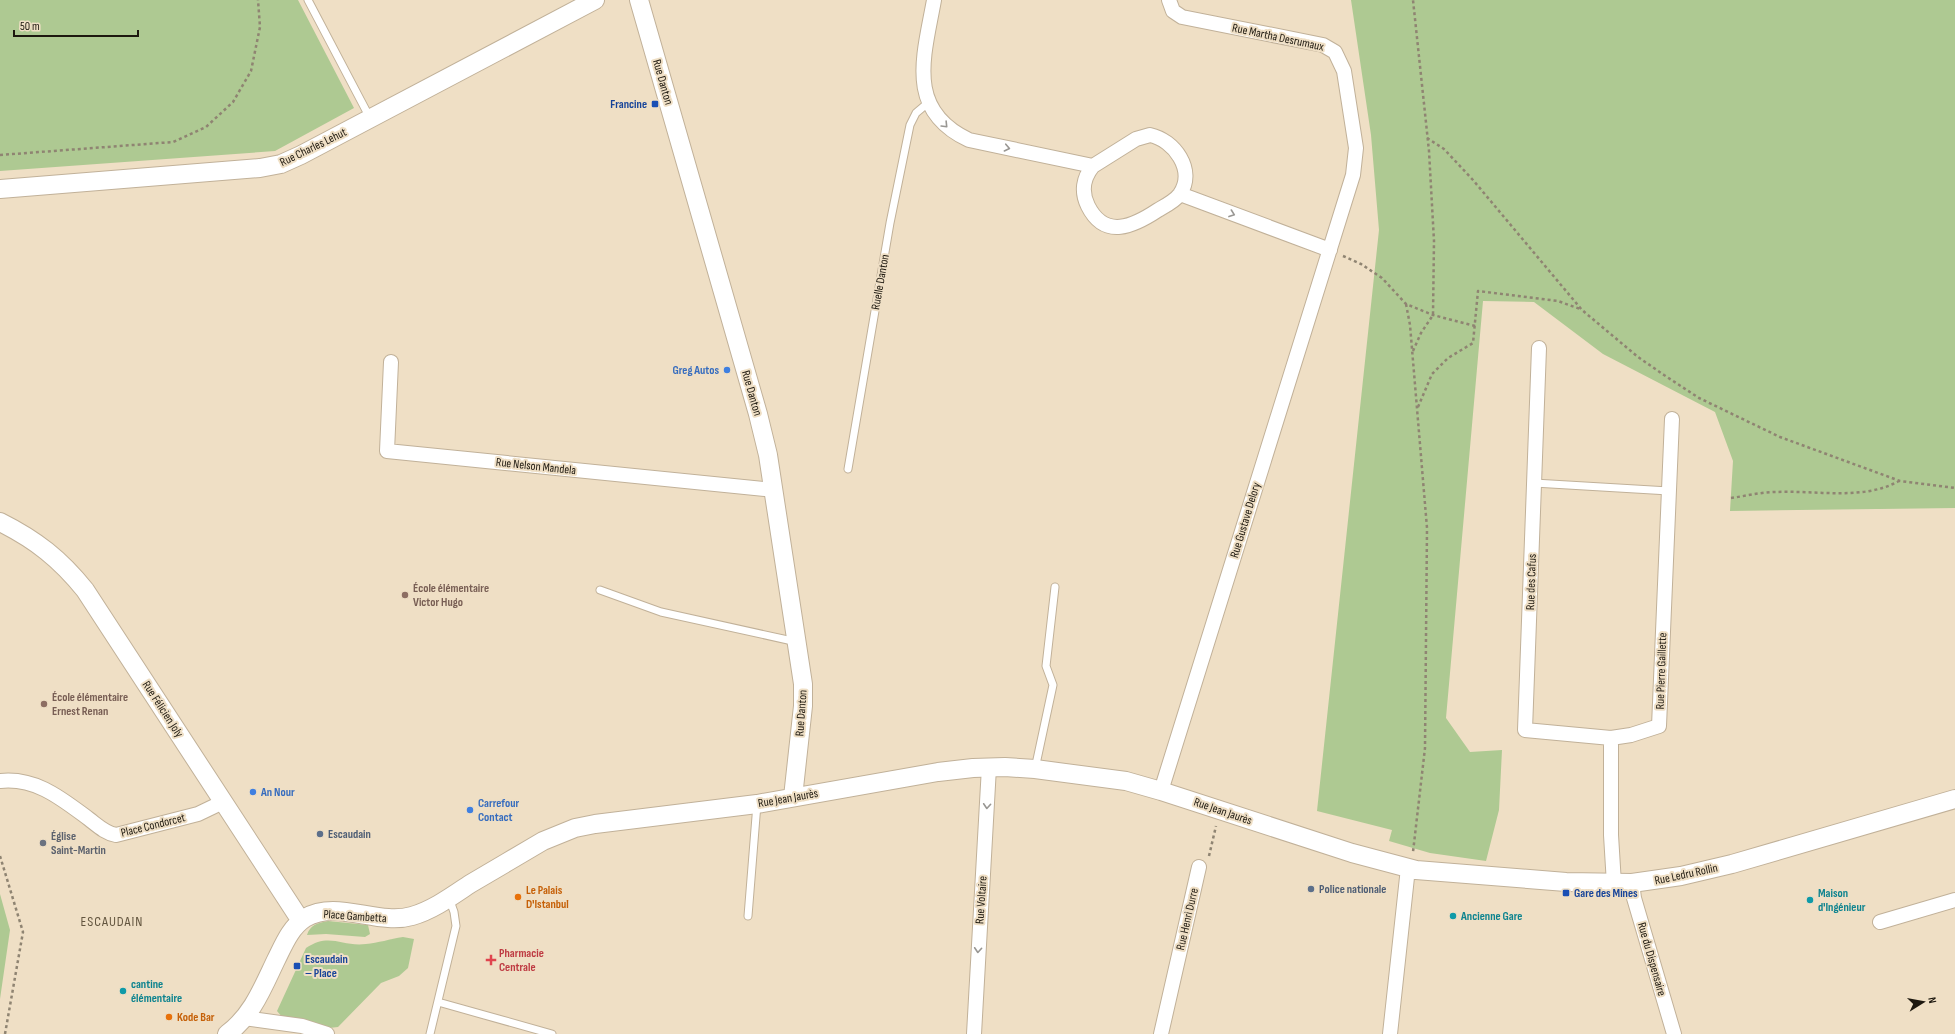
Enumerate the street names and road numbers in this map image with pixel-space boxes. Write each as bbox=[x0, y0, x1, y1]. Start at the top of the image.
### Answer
street label: Rue Martha Desrumaux bbox=[1231, 20, 1326, 55]
street label: Rue Danton bbox=[649, 58, 676, 107]
street label: Rue Charles Lehut bbox=[277, 125, 349, 170]
street label: Ruelle Danton bbox=[868, 253, 893, 311]
street label: Rue Danton bbox=[738, 369, 765, 418]
street label: Rue Nelson Mandela bbox=[495, 455, 577, 478]
street label: Rue Gustave Delory bbox=[1227, 480, 1264, 560]
street label: Rue des Cafus bbox=[1523, 554, 1540, 610]
street label: Rue Pierre Gaillette bbox=[1653, 632, 1670, 710]
street label: Rue Félicien Joly bbox=[139, 678, 187, 741]
street label: Rue Danton bbox=[792, 689, 811, 737]
street label: Rue Jean Jaurès bbox=[757, 786, 819, 811]
street label: Rue Jean Jaurès bbox=[1192, 794, 1254, 828]
street label: Place Condorcet bbox=[119, 810, 187, 841]
street label: Rue Ledru Rollin bbox=[1653, 860, 1719, 889]
street label: Rue Voltaire bbox=[972, 875, 991, 925]
street label: Rue Henri Durre bbox=[1173, 886, 1202, 952]
street label: Place Gambetta bbox=[323, 907, 387, 926]
street label: Rue du Dispensaire bbox=[1634, 921, 1669, 998]

